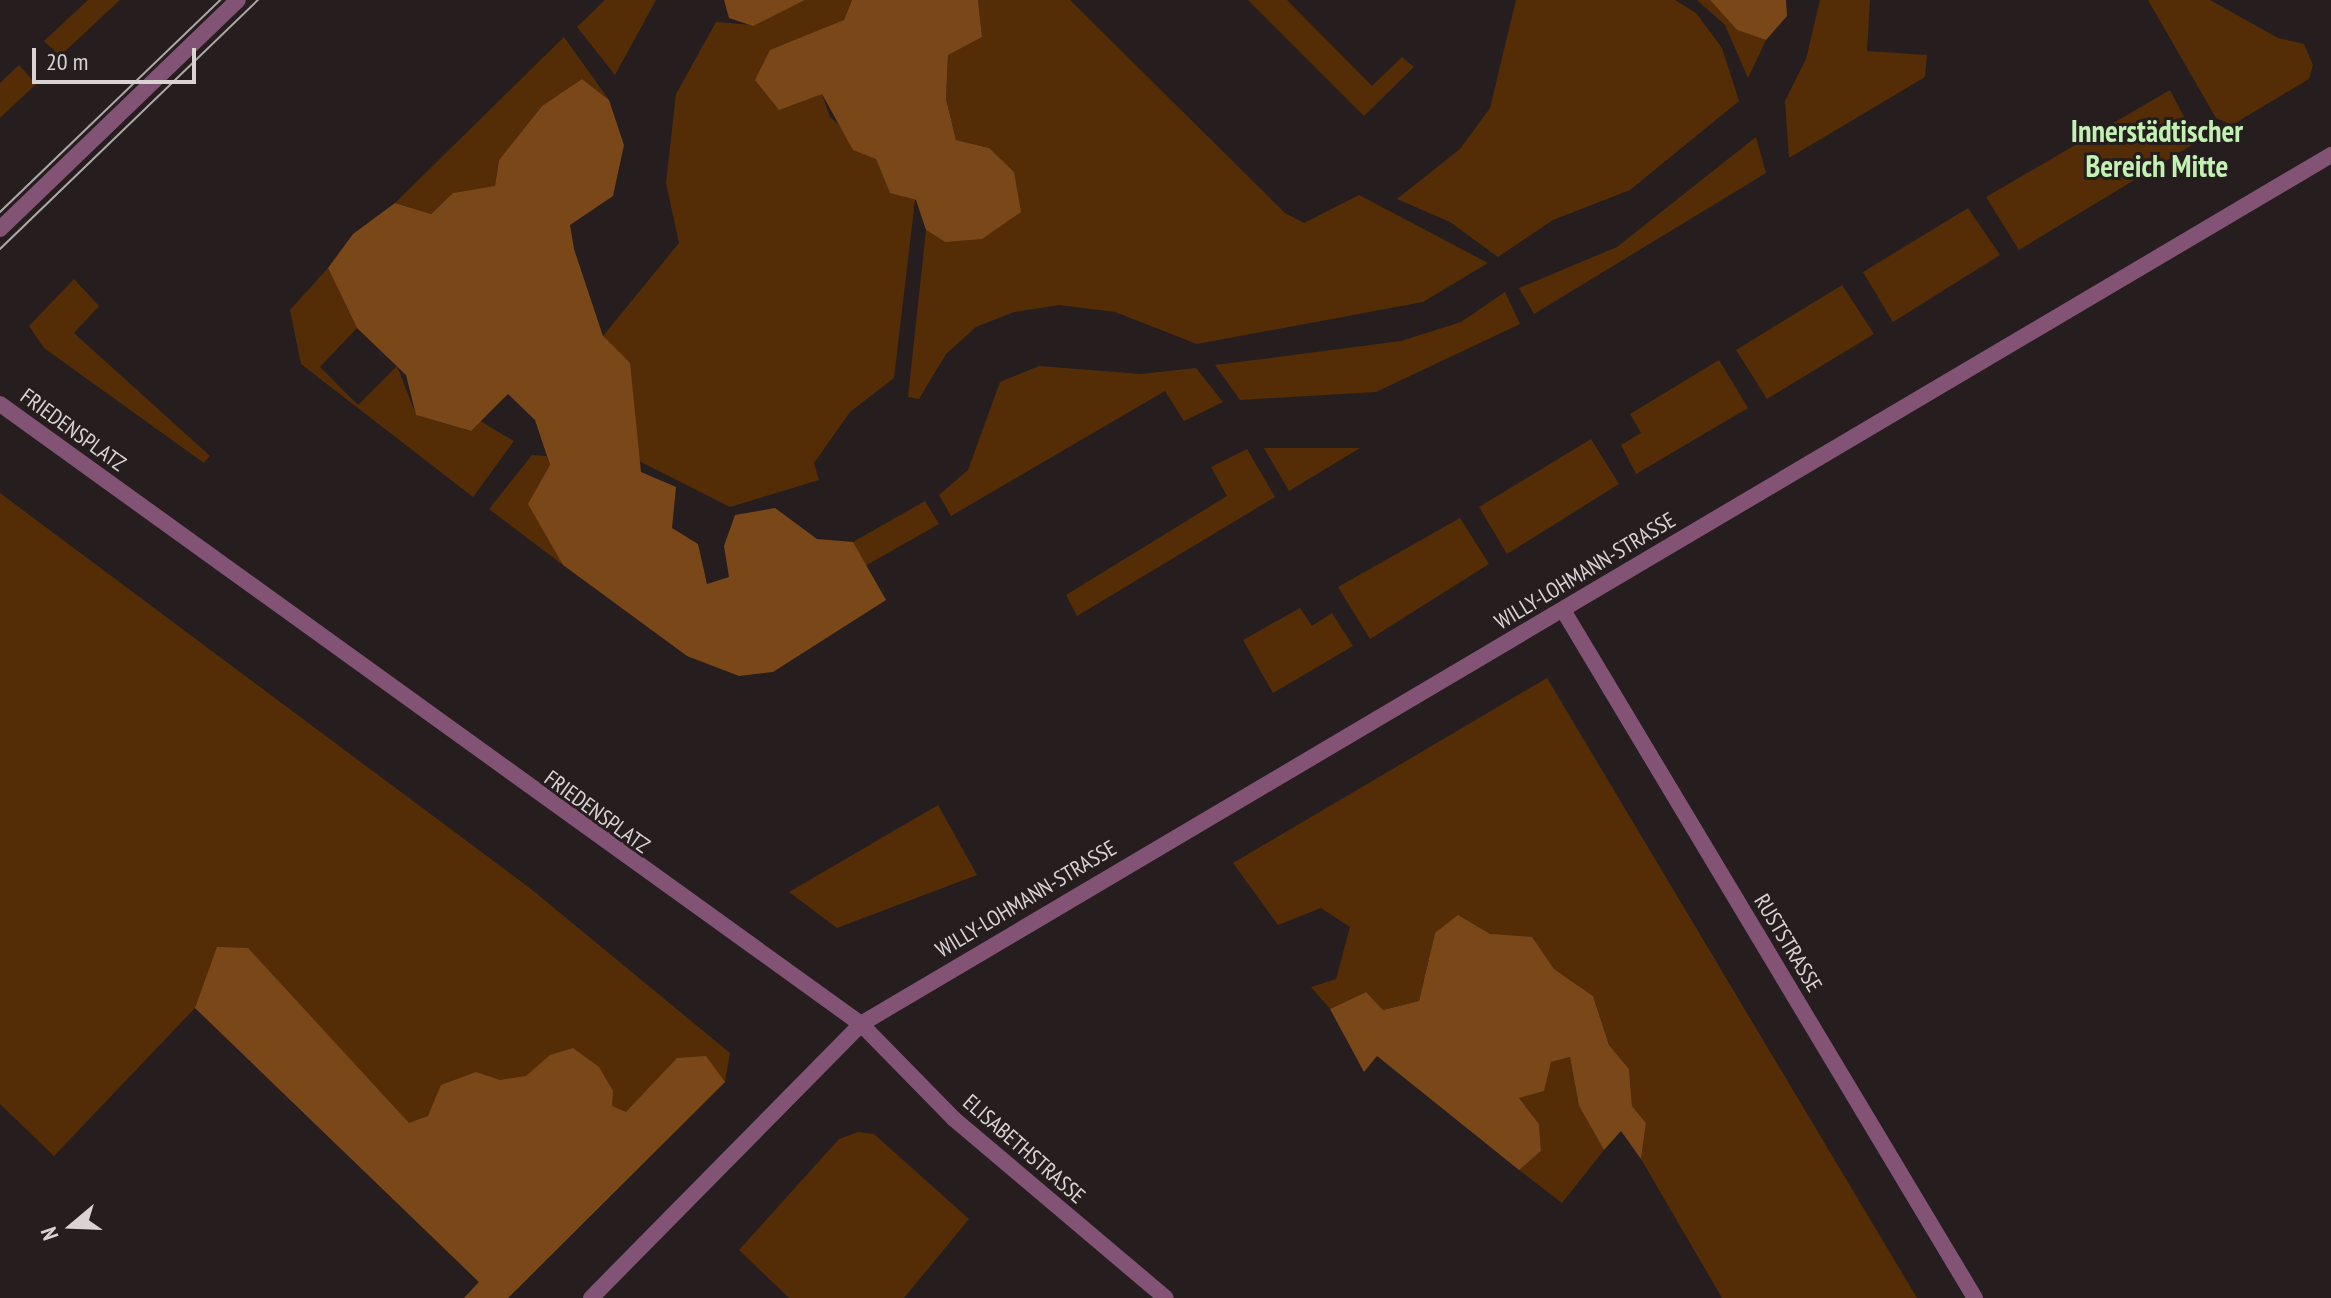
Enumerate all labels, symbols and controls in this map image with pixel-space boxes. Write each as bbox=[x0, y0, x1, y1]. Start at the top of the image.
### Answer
scale bar bbox=[36, 32, 200, 82]
text: 20 m bbox=[46, 46, 88, 77]
district label: Innerstädtischer Bereich Mitte bbox=[2071, 113, 2243, 184]
street label: FRIEDENSPLATZ bbox=[15, 383, 131, 477]
street label: WILLY-LOHMANN-STRASSE bbox=[1490, 507, 1680, 635]
street label: FRIEDENSPLATZ bbox=[539, 765, 655, 859]
street label: WILLY-LOHMANN-STRASSE bbox=[931, 835, 1121, 963]
street label: RUSTSTRASSE bbox=[1749, 889, 1827, 997]
street label: ELISABETHSTRASSE bbox=[958, 1089, 1090, 1209]
north arrow bbox=[32, 1186, 112, 1266]
text: N bbox=[34, 1224, 64, 1244]

